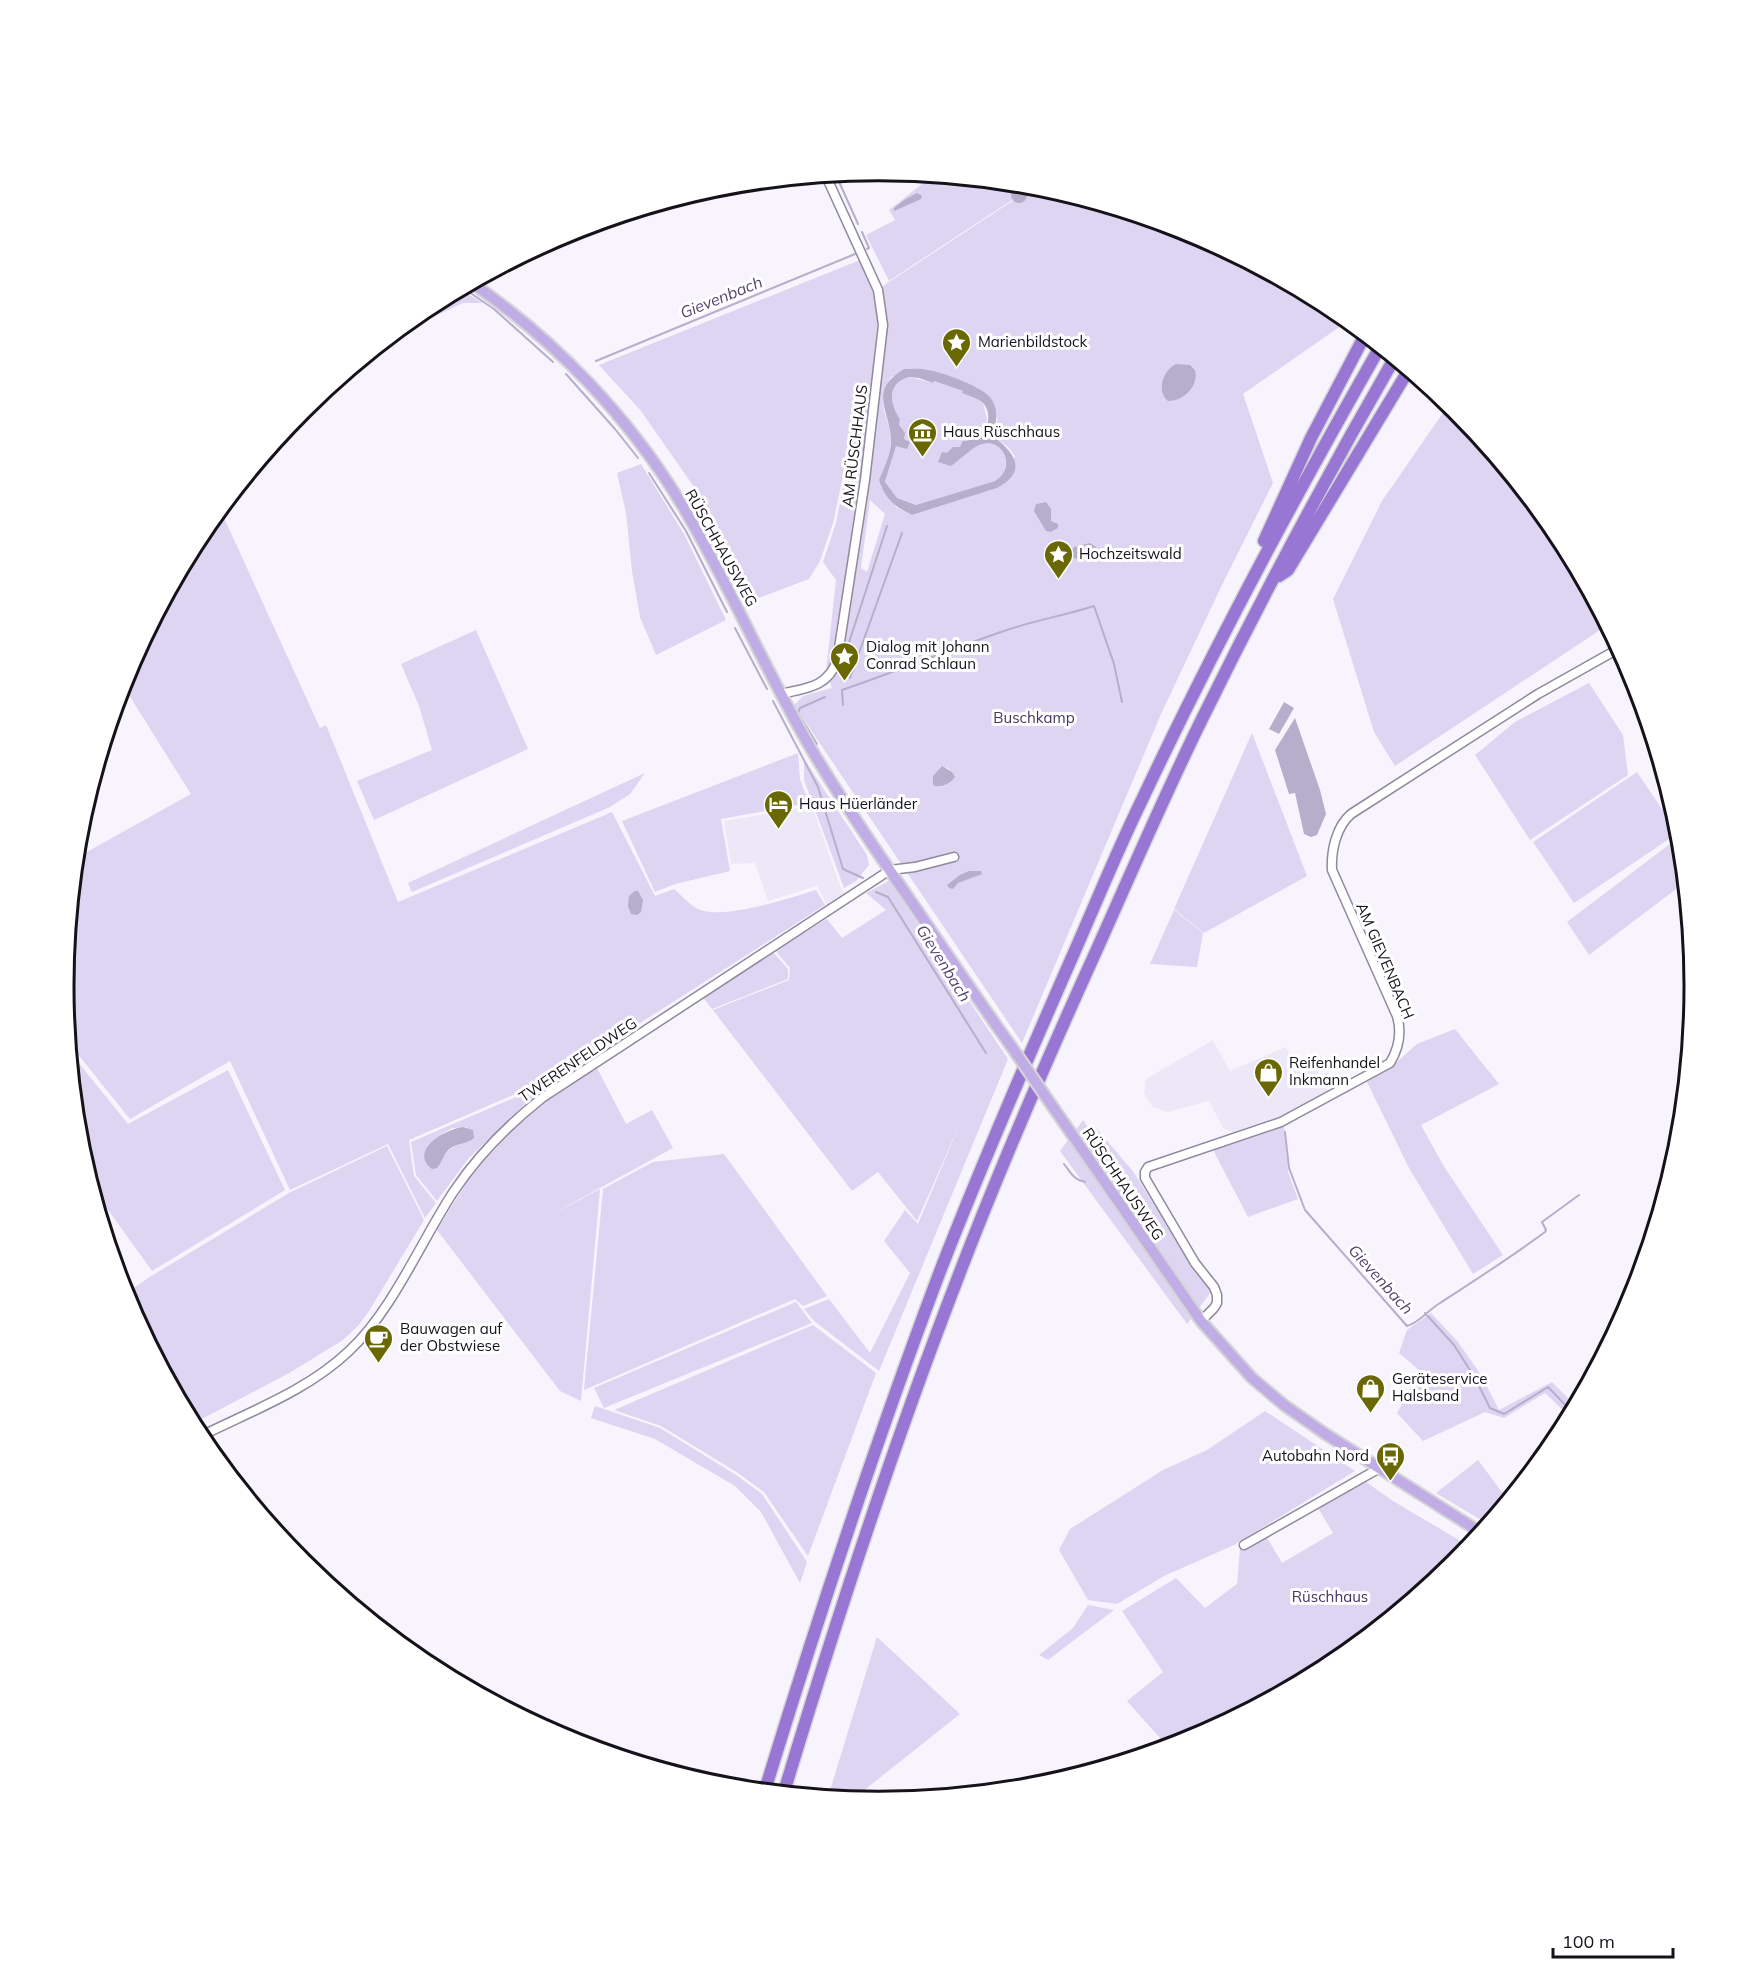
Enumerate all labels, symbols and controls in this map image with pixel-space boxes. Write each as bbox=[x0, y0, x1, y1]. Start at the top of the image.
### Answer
water label: Gievenbach bbox=[677, 271, 765, 323]
place icon: Marienbildstock bbox=[941, 326, 973, 368]
place label: Marienbildstock bbox=[978, 332, 1088, 351]
street label: AM RÜSCHHAUS bbox=[838, 384, 871, 508]
museum icon: Haus Rüschhaus bbox=[906, 416, 938, 458]
place label: Haus Rüschhaus bbox=[943, 422, 1060, 441]
street label: RÜSCHHAUSWEG bbox=[681, 486, 762, 610]
place icon: Hochzeitswald bbox=[1042, 538, 1074, 580]
place label: Hochzeitswald bbox=[1079, 544, 1182, 563]
place label: Dialog mit Johann Conrad Schlaun bbox=[866, 637, 990, 673]
place icon: Dialog mit Johann Conrad Schlaun bbox=[829, 640, 861, 682]
park label: Buschkamp bbox=[993, 708, 1075, 727]
hotel icon: Haus Hüerländer bbox=[762, 788, 794, 830]
place label: Haus Hüerländer bbox=[799, 794, 918, 813]
street label: AM GIEVENBACH bbox=[1352, 900, 1419, 1022]
water label: Gievenbach bbox=[912, 921, 976, 1005]
street label: TWERENFELDWEG bbox=[515, 1013, 640, 1106]
place label: Reifenhandel Inkmann bbox=[1289, 1053, 1380, 1089]
shop icon: Reifenhandel Inkmann bbox=[1252, 1056, 1284, 1098]
street label: RÜSCHHAUSWEG bbox=[1079, 1124, 1168, 1244]
water label: Gievenbach bbox=[1344, 1240, 1418, 1318]
place label: Bauwagen auf der Obstwiese bbox=[400, 1319, 503, 1355]
cafe icon: Bauwagen auf der Obstwiese bbox=[363, 1322, 395, 1364]
place label: Geräteservice Halsband bbox=[1392, 1369, 1487, 1405]
shop icon: Geräteservice Halsband bbox=[1355, 1372, 1387, 1414]
bus stop icon: Autobahn Nord bbox=[1374, 1440, 1406, 1482]
place label: Autobahn Nord bbox=[1262, 1446, 1369, 1465]
park label: Rüschhaus bbox=[1292, 1587, 1368, 1606]
scale bar bbox=[1553, 1921, 1673, 1959]
text: 100 m bbox=[1562, 1930, 1615, 1953]

